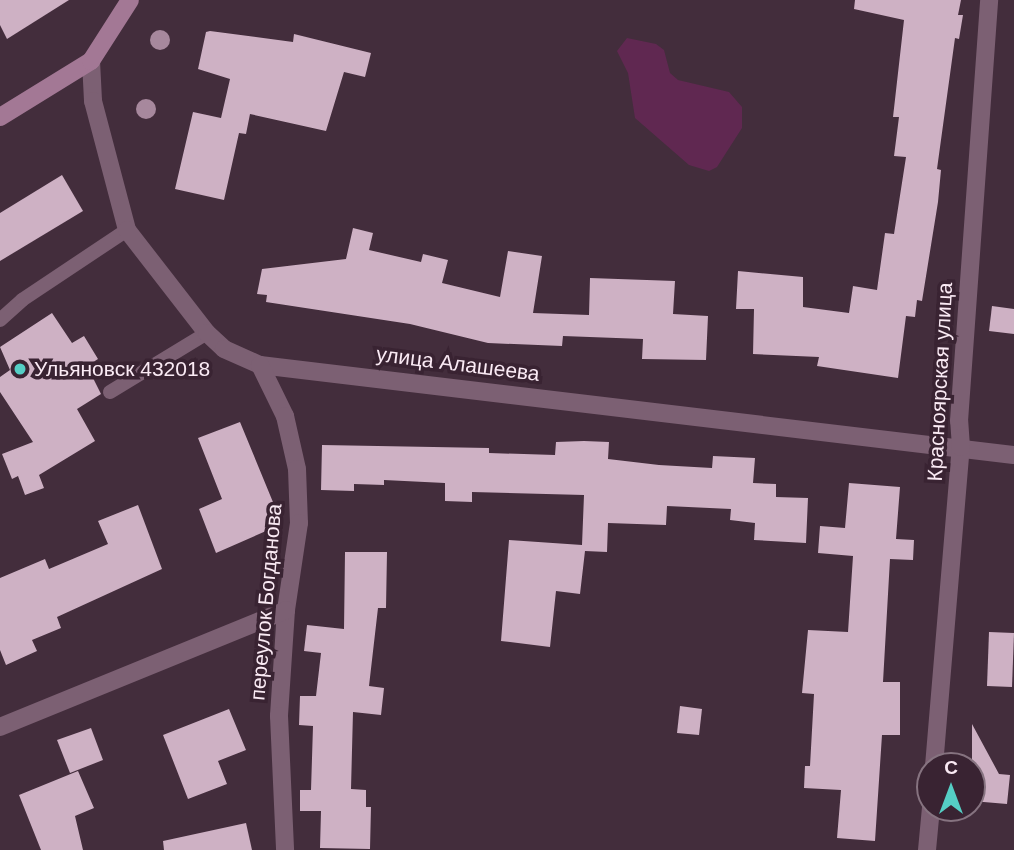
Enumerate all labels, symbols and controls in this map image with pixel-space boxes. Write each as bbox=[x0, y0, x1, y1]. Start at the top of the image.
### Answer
street label: Красноярская улица bbox=[922, 282, 958, 482]
street label: улица Алашеева bbox=[375, 341, 541, 387]
place label: Ульяновск 432018 bbox=[34, 356, 210, 382]
marker: Ульяновск 432018 bbox=[12, 361, 28, 377]
street label: переулок Богданова bbox=[245, 503, 287, 701]
north arrow bbox=[916, 752, 986, 822]
text: С bbox=[944, 757, 958, 778]

